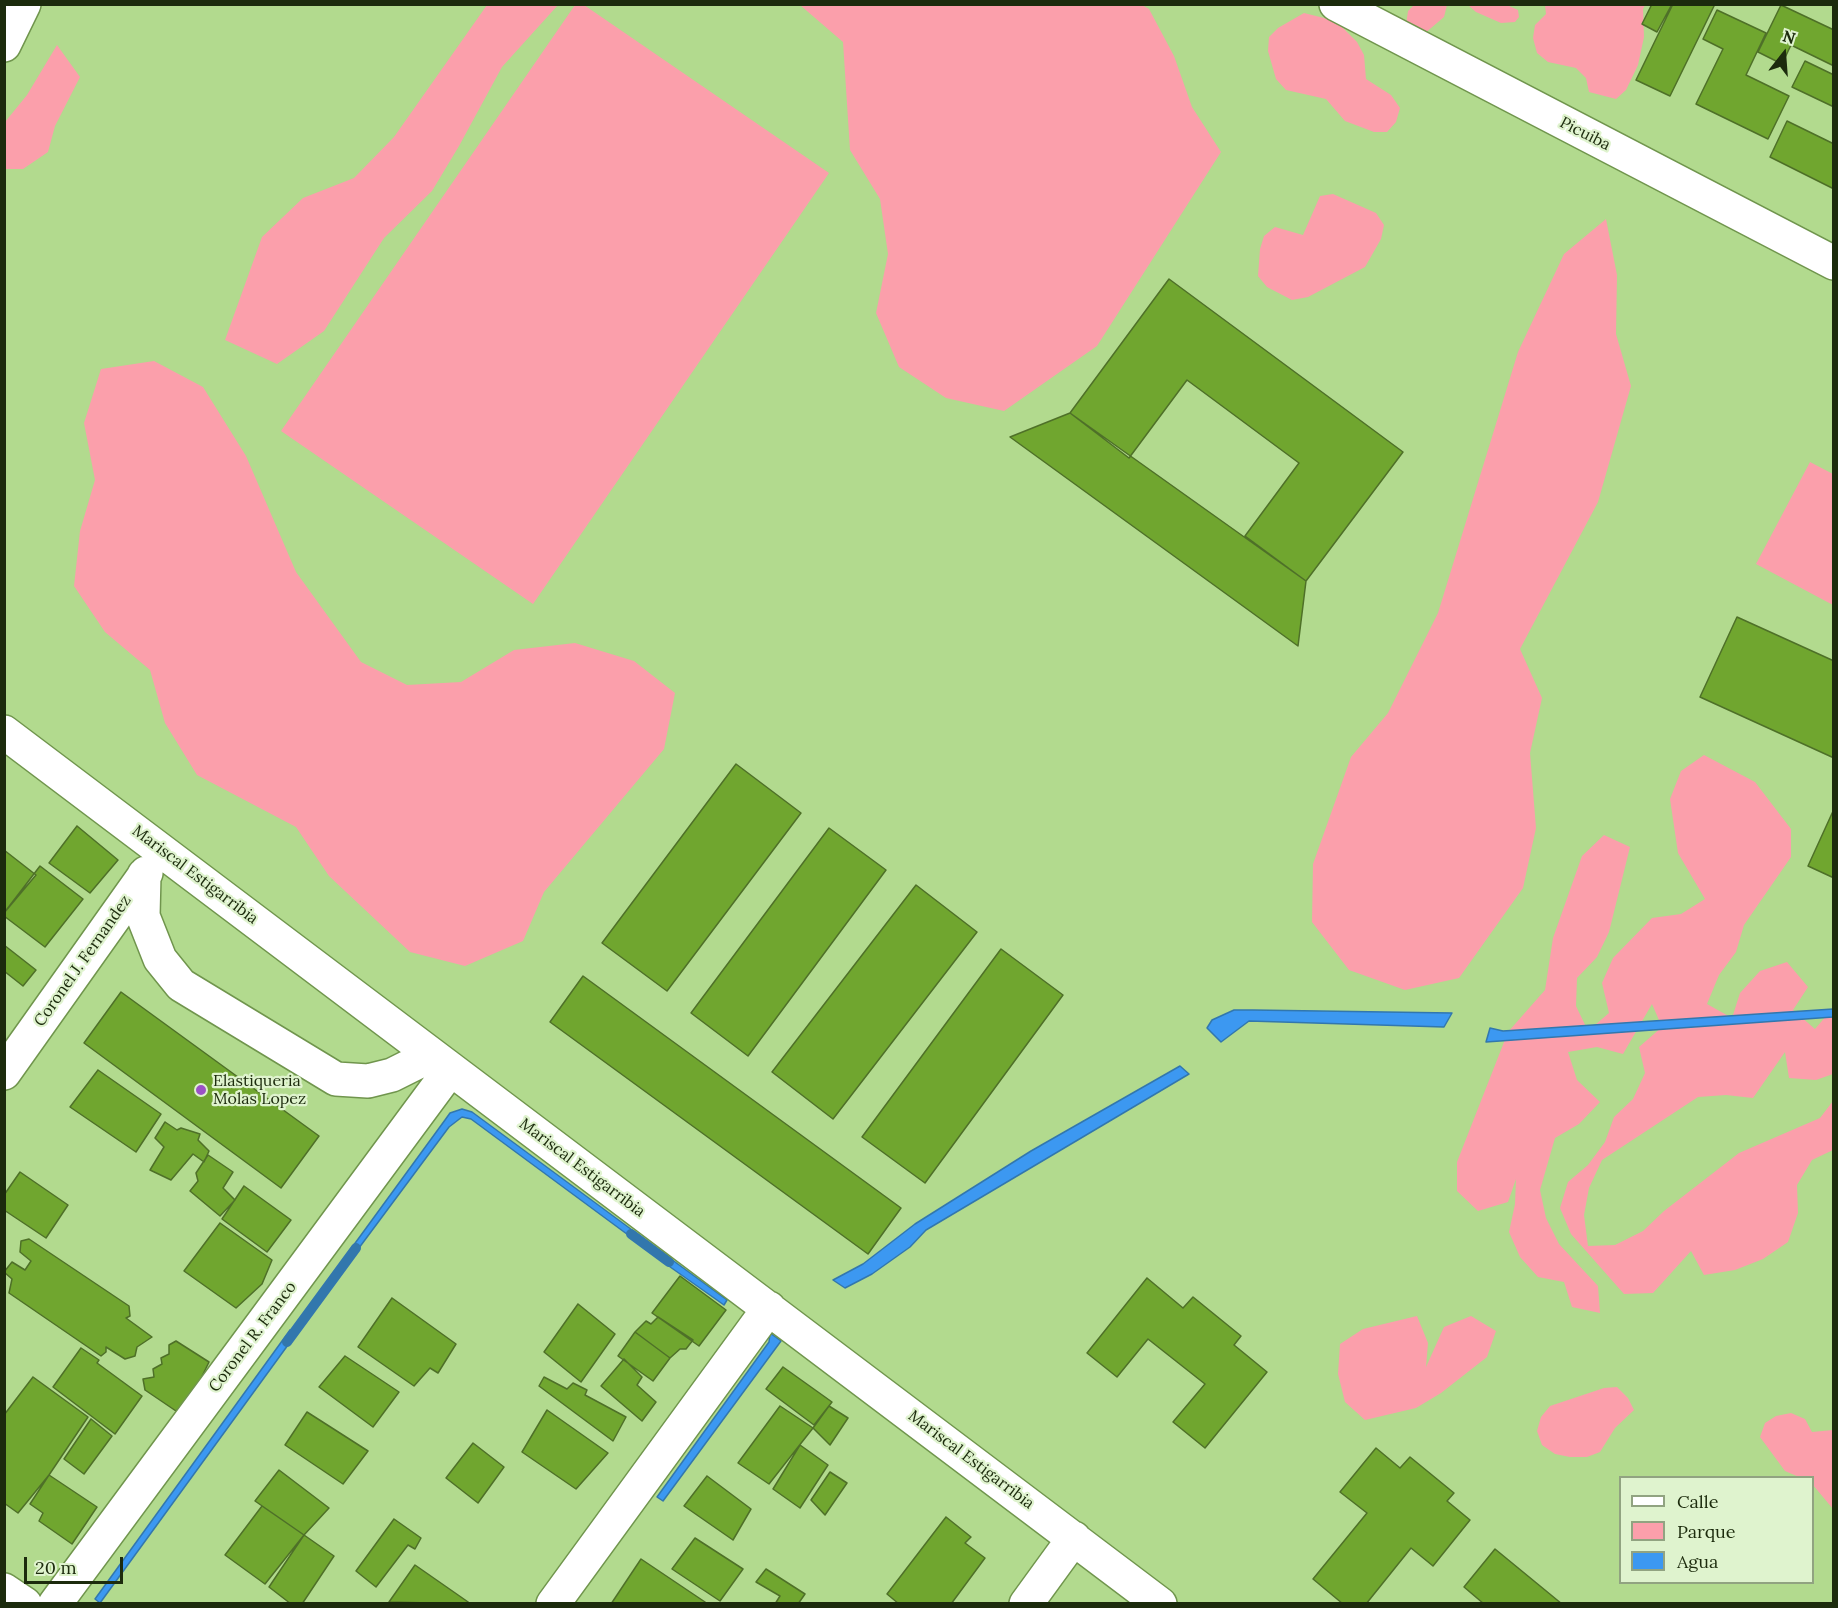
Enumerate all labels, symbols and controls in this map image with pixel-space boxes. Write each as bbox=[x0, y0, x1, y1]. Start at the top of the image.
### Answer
north arrow bbox=[1754, 24, 1814, 84]
text: N bbox=[1780, 25, 1798, 48]
street label: Picuiba bbox=[1556, 113, 1614, 155]
street label: Mariscal Estigarribia bbox=[128, 821, 262, 929]
street label: Coronel J. Fernandez bbox=[30, 892, 136, 1030]
place label: Elastiqueria Molas Lopez bbox=[213, 1071, 306, 1109]
marker: Elastiqueria Molas Lopez bbox=[194, 1083, 208, 1097]
street label: Mariscal Estigarribia bbox=[515, 1114, 649, 1222]
street label: Coronel R. Franco bbox=[205, 1278, 301, 1396]
street label: Mariscal Estigarribia bbox=[904, 1406, 1038, 1514]
legend bbox=[1619, 1476, 1814, 1584]
text: Calle bbox=[1677, 1490, 1718, 1513]
text: Parque bbox=[1677, 1520, 1736, 1543]
scale bar bbox=[27, 1545, 126, 1583]
text: Agua bbox=[1677, 1550, 1718, 1573]
text: 20 m bbox=[35, 1556, 77, 1579]

